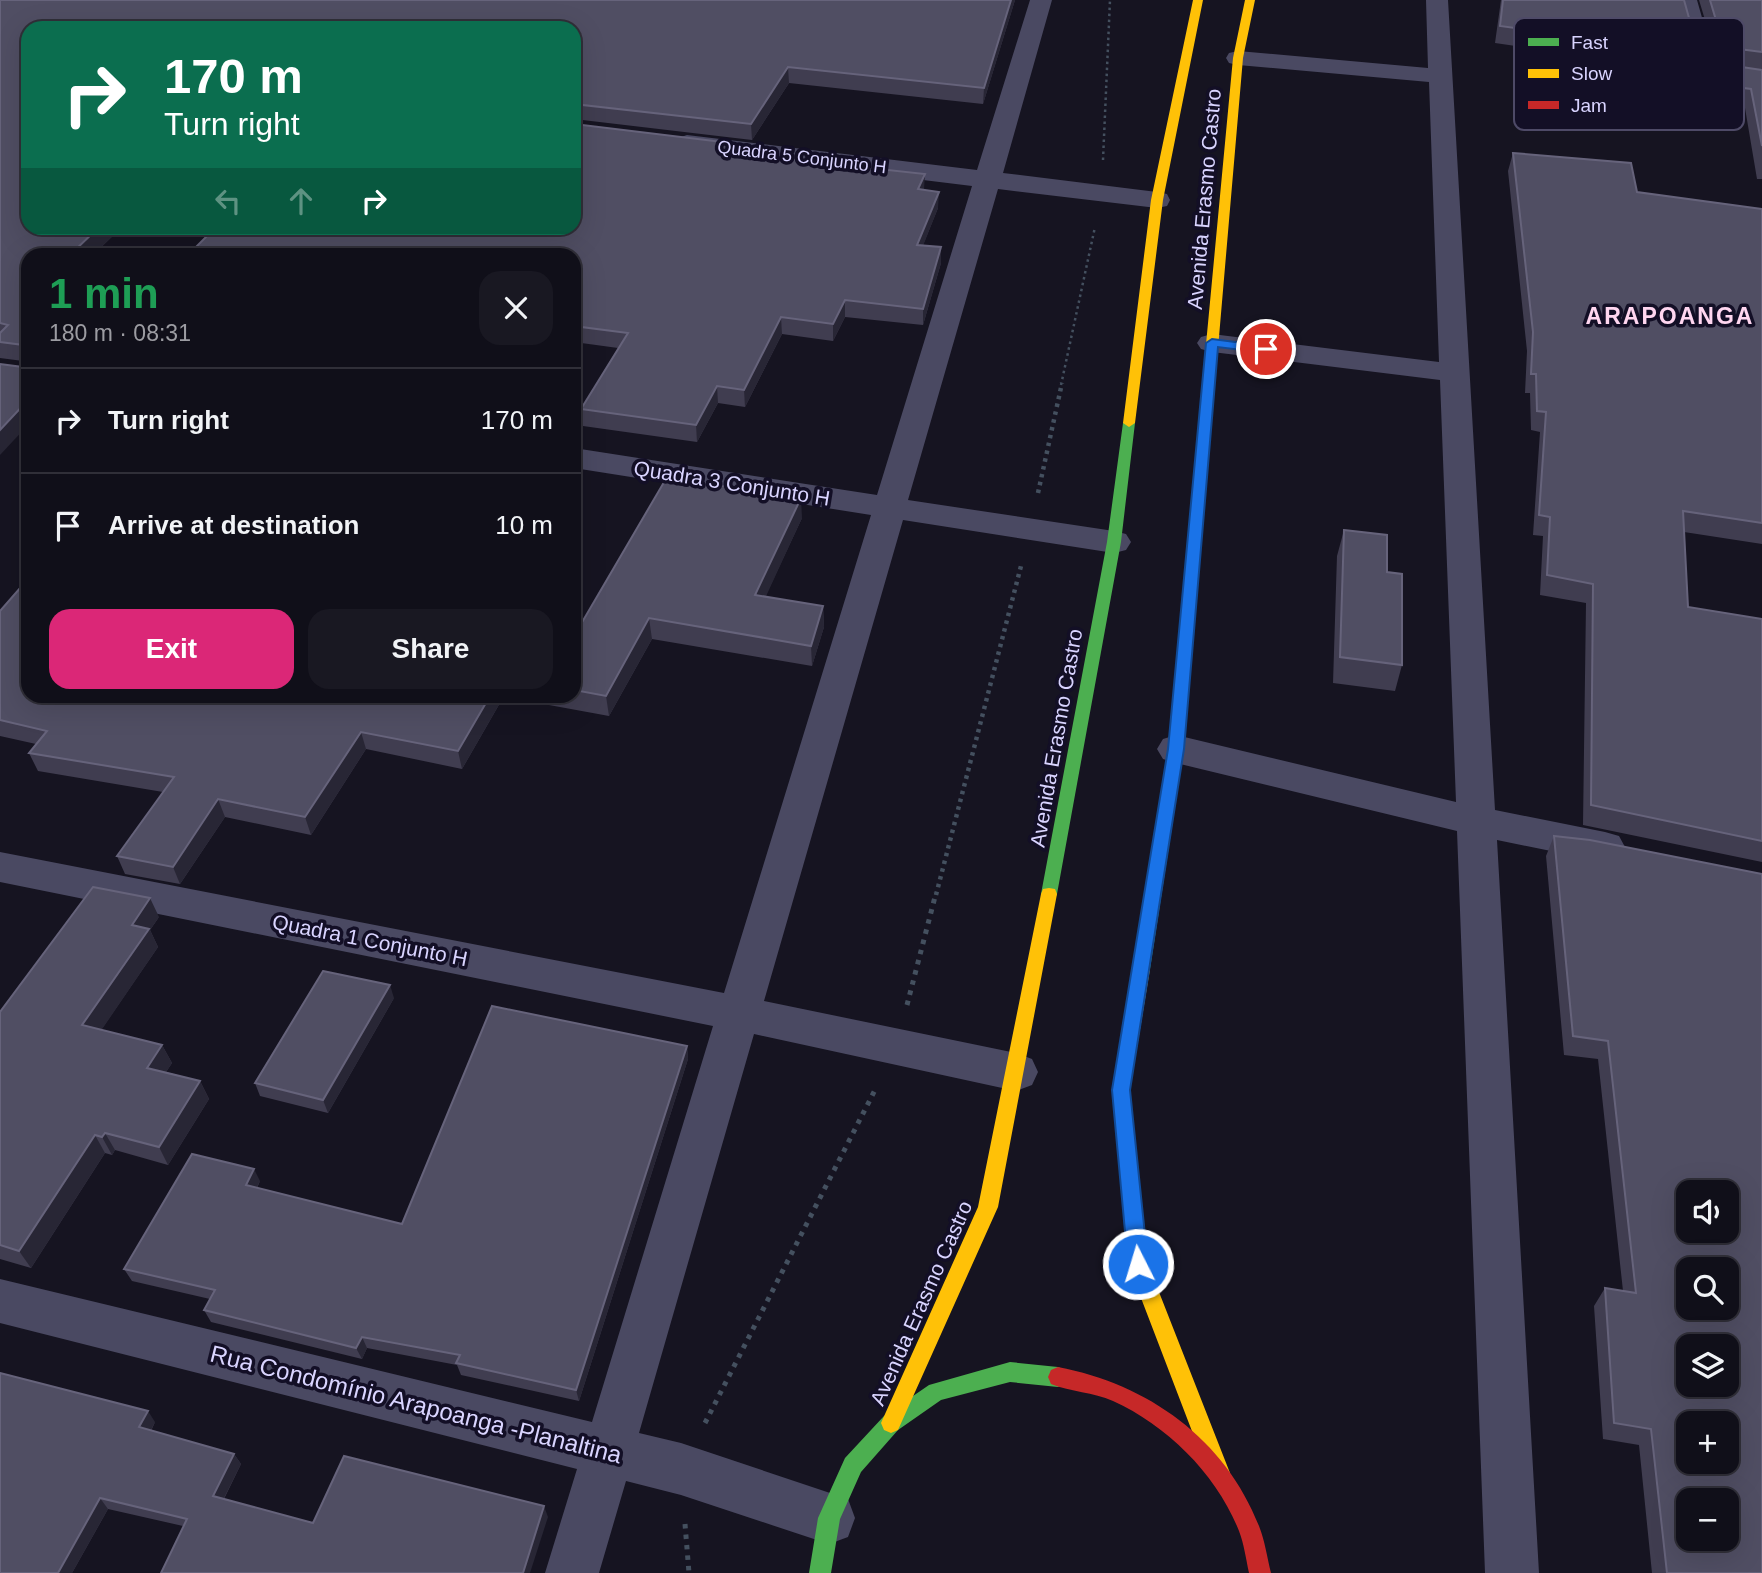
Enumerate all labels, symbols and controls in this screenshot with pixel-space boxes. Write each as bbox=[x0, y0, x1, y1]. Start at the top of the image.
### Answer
legend bbox=[1514, 18, 1744, 130]
text: Fast bbox=[1571, 32, 1609, 53]
icon: right bbox=[49, 49, 140, 140]
text: 170 m bbox=[164, 49, 303, 103]
text: Slow bbox=[1571, 63, 1612, 84]
street label: Avenida Erasmo Castro bbox=[1183, 88, 1225, 310]
text: Jam bbox=[1571, 95, 1607, 116]
text: Turn right bbox=[164, 106, 300, 142]
street label: Quadra 5 Conjunto H bbox=[716, 137, 888, 177]
icon: left bbox=[209, 182, 247, 220]
icon: ahead bbox=[282, 182, 320, 220]
icon: right bbox=[355, 182, 393, 220]
text: 1 min bbox=[49, 270, 159, 317]
button: close bbox=[479, 271, 553, 345]
district label: ARAPOANGA bbox=[1586, 303, 1754, 329]
pin bbox=[1236, 319, 1296, 379]
text: 180 m · 08:31 bbox=[49, 320, 191, 346]
icon: arrive bbox=[1247, 330, 1285, 368]
icon: right bbox=[49, 402, 87, 440]
text: Turn right bbox=[108, 405, 229, 435]
text: 170 m bbox=[481, 405, 553, 435]
street label: Quadra 3 Conjunto H bbox=[632, 456, 832, 510]
icon: arrive bbox=[49, 507, 87, 545]
text: Arrive at destination bbox=[108, 510, 359, 540]
text: 10 m bbox=[495, 510, 553, 540]
button: Exit bbox=[49, 609, 294, 689]
button: Share bbox=[308, 609, 553, 689]
street label: Avenida Erasmo Castro bbox=[1025, 627, 1087, 849]
street label: Quadra 1 Conjunto H bbox=[270, 910, 470, 970]
map controls bbox=[1676, 1180, 1739, 1551]
button: sound bbox=[1676, 1180, 1739, 1243]
street label: Avenida Erasmo Castro bbox=[865, 1197, 977, 1409]
position arrow bbox=[1101, 1227, 1175, 1301]
button: search bbox=[1676, 1257, 1739, 1320]
button: layers bbox=[1676, 1334, 1739, 1397]
street label: Rua Condomínio Arapoanga -Planaltina bbox=[208, 1340, 625, 1468]
button: + bbox=[1676, 1411, 1739, 1474]
button: − bbox=[1676, 1488, 1739, 1551]

